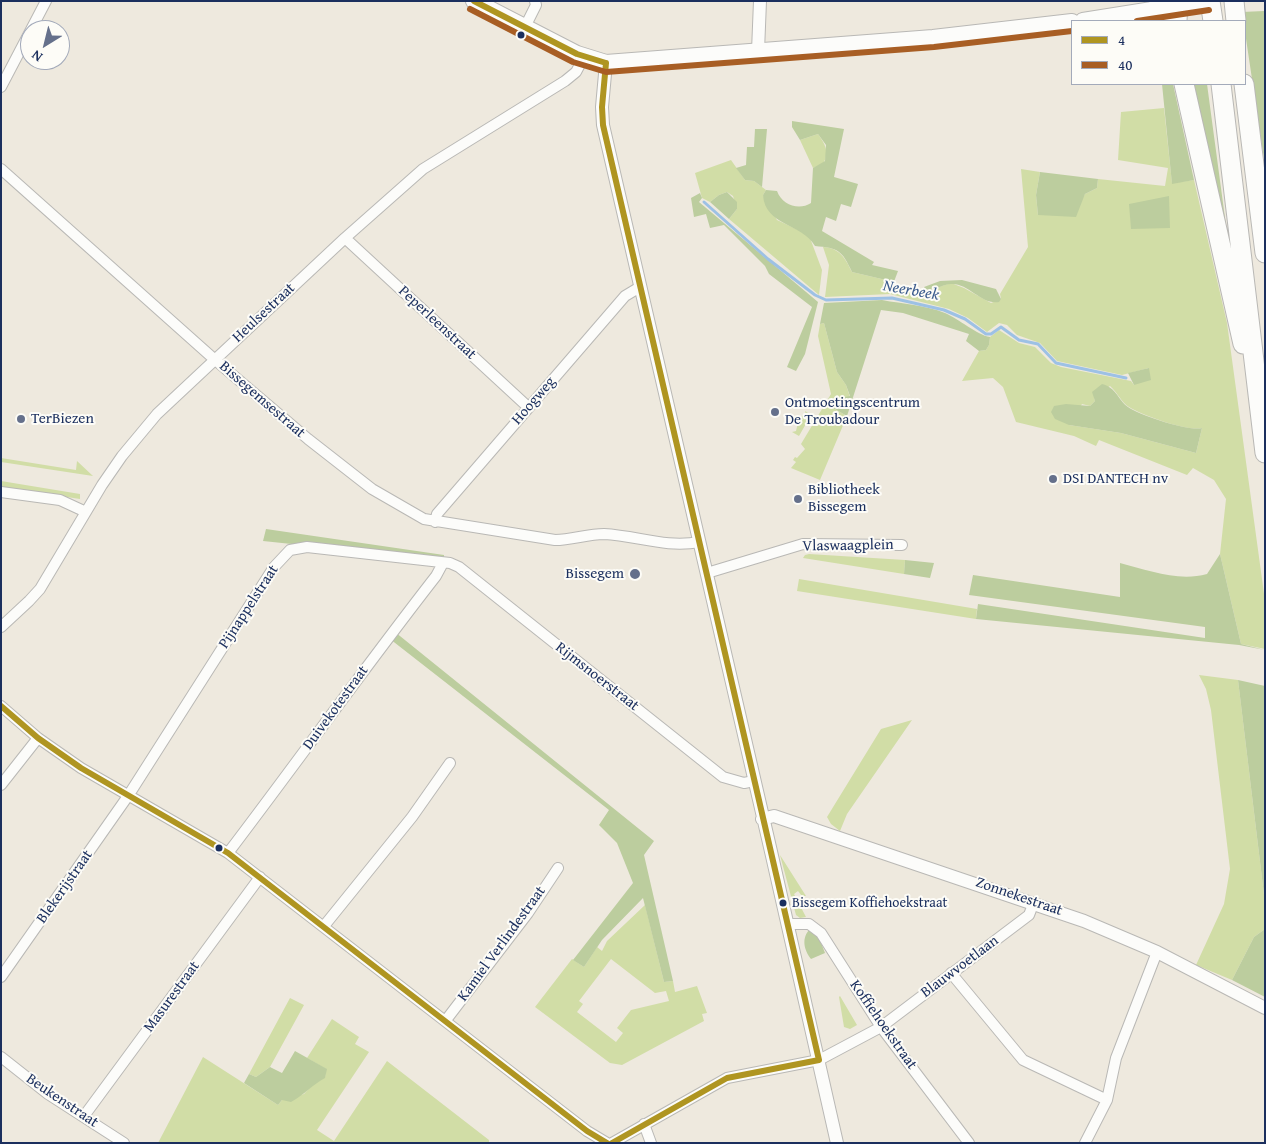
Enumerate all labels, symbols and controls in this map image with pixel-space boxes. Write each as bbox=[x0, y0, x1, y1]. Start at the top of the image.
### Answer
north arrow bbox=[20, 20, 70, 70]
legend bbox=[1071, 20, 1246, 85]
text: 4 bbox=[1118, 29, 1125, 50]
unlabelled marker bbox=[516, 30, 526, 40]
text: N bbox=[27, 45, 46, 67]
text: 40 bbox=[1118, 54, 1132, 75]
water label: Neerbeek bbox=[882, 277, 940, 305]
street label: Heulsestraat bbox=[229, 279, 299, 347]
street label: Peperleenstraat bbox=[394, 282, 480, 364]
street label: Bissegemsestraat bbox=[215, 358, 309, 442]
street label: Hoogweg bbox=[508, 373, 560, 429]
place label: Ontmoetingscentrum De Troubadour bbox=[785, 394, 920, 429]
marker: Ontmoetingscentrum De Troubadour bbox=[769, 406, 781, 418]
place label: TerBiezen bbox=[31, 410, 94, 428]
marker: TerBiezen bbox=[15, 413, 27, 425]
place label: DSI DANTECH nv bbox=[1063, 470, 1168, 488]
marker: DSI DANTECH nv bbox=[1047, 473, 1059, 485]
place label: Bibliotheek Bissegem bbox=[808, 481, 880, 516]
marker: Bibliotheek Bissegem bbox=[792, 493, 804, 505]
street label: Vlaswaagplein bbox=[802, 536, 894, 556]
street label: Pijnappelstraat bbox=[215, 562, 283, 652]
place label: Bissegem bbox=[566, 565, 624, 583]
marker: Bissegem bbox=[628, 567, 642, 581]
street label: Rijmsnoerstraat bbox=[552, 639, 642, 715]
street label: Duivekotestraat bbox=[299, 662, 373, 754]
unlabelled marker bbox=[214, 843, 224, 853]
street label: Blekerijstraat bbox=[33, 847, 97, 927]
street label: Zonnekestraat bbox=[973, 874, 1065, 920]
street label: Kamiel Verlindestraat bbox=[454, 883, 550, 1005]
place label: Bissegem Koffiehoekstraat bbox=[792, 895, 948, 911]
marker: Bissegem Koffiehoekstraat bbox=[778, 898, 788, 908]
street label: Blauwvoetlaan bbox=[918, 932, 1002, 1002]
street label: Masurestraat bbox=[140, 958, 204, 1036]
street label: Koffiehoekstraat bbox=[846, 977, 920, 1073]
street label: Beukenstraat bbox=[22, 1070, 102, 1132]

